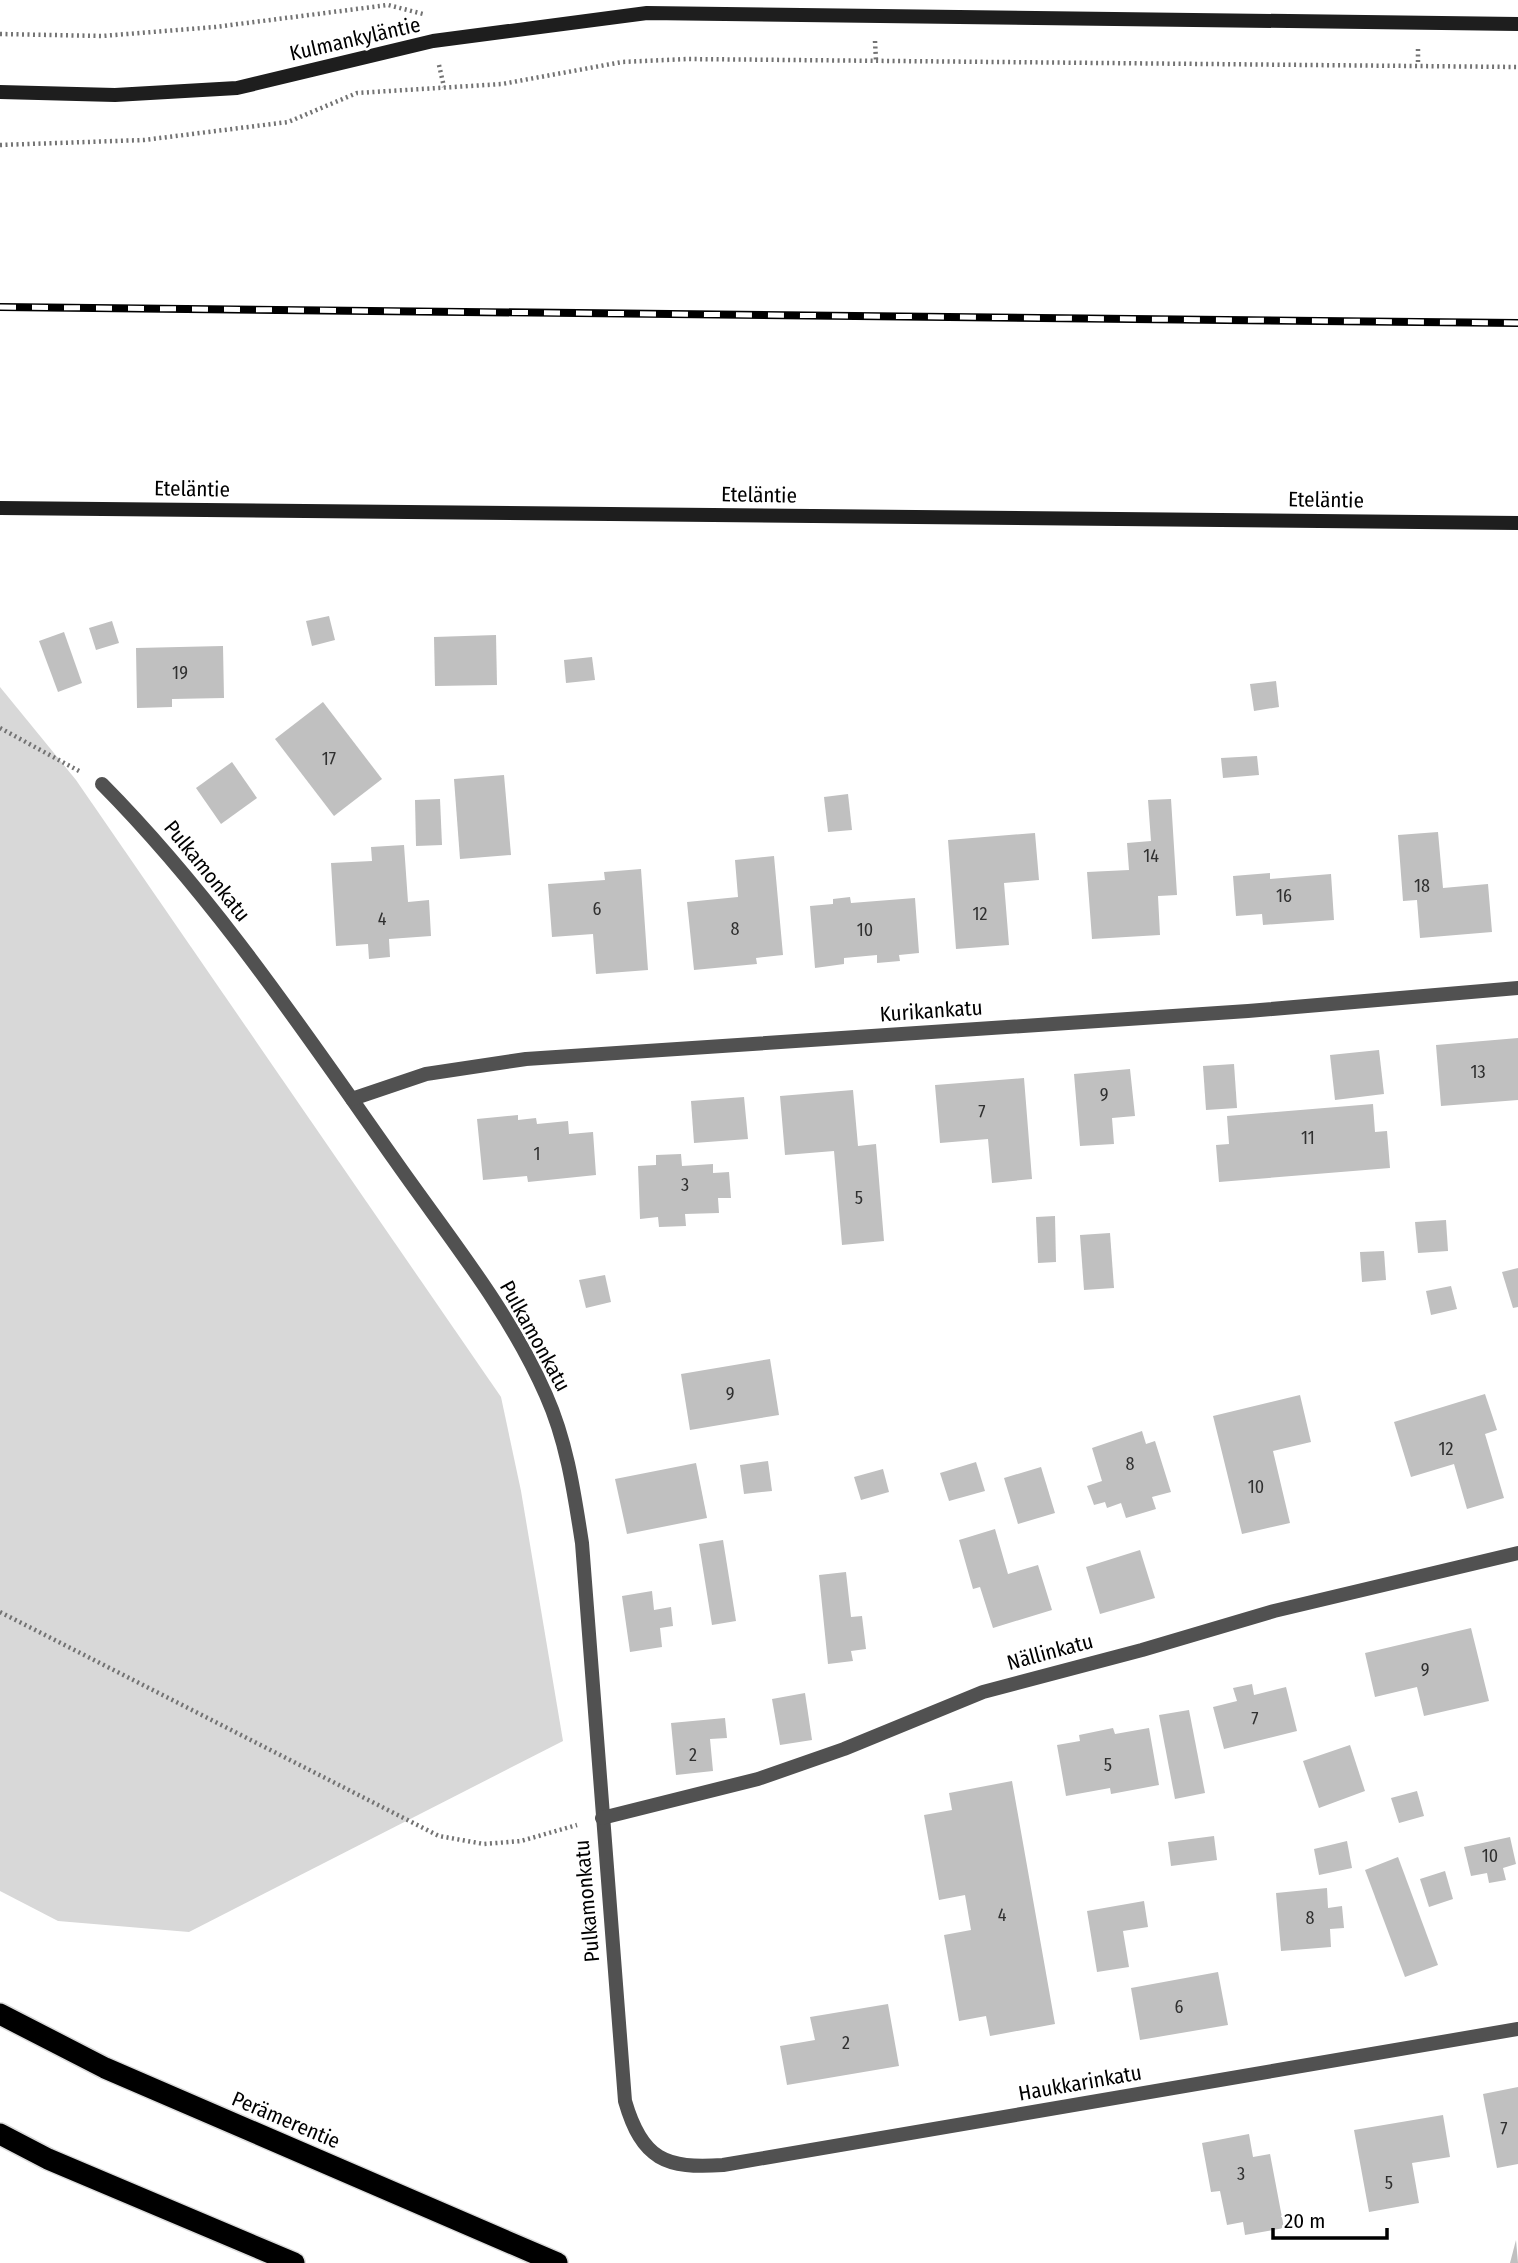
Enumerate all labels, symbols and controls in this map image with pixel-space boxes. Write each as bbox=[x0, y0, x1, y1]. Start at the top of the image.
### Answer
street label: Kulmankyläntie bbox=[287, 11, 423, 67]
street label: Eteläntie bbox=[154, 475, 230, 503]
street label: Eteläntie bbox=[721, 481, 797, 509]
street label: Eteläntie bbox=[1288, 486, 1364, 514]
house number: 19 bbox=[172, 662, 188, 684]
house number: 17 bbox=[322, 748, 336, 770]
street label: Pulkamonkatu bbox=[158, 815, 256, 927]
house number: 14 bbox=[1143, 845, 1159, 867]
house number: 18 bbox=[1414, 875, 1430, 897]
house number: 16 bbox=[1276, 885, 1292, 907]
house number: 6 bbox=[593, 898, 602, 920]
house number: 12 bbox=[973, 903, 988, 925]
house number: 4 bbox=[378, 908, 387, 930]
house number: 8 bbox=[731, 918, 740, 940]
house number: 10 bbox=[857, 919, 873, 941]
street label: Kurikankatu bbox=[879, 994, 983, 1028]
house number: 13 bbox=[1470, 1061, 1486, 1083]
house number: 9 bbox=[1100, 1084, 1108, 1106]
house number: 7 bbox=[978, 1101, 986, 1123]
house number: 11 bbox=[1301, 1127, 1315, 1149]
house number: 1 bbox=[533, 1143, 541, 1165]
house number: 3 bbox=[681, 1174, 689, 1196]
house number: 5 bbox=[855, 1187, 863, 1209]
street label: Pulkamonkatu bbox=[494, 1276, 576, 1396]
house number: 9 bbox=[726, 1383, 734, 1405]
house number: 12 bbox=[1439, 1438, 1454, 1460]
house number: 8 bbox=[1126, 1453, 1135, 1475]
house number: 10 bbox=[1248, 1476, 1264, 1498]
street label: Nällinkatu bbox=[1004, 1628, 1096, 1676]
house number: 9 bbox=[1421, 1659, 1429, 1681]
house number: 7 bbox=[1251, 1708, 1259, 1730]
house number: 2 bbox=[689, 1744, 697, 1766]
house number: 5 bbox=[1104, 1754, 1112, 1776]
street label: Pulkamonkatu bbox=[569, 1839, 605, 1963]
house number: 10 bbox=[1482, 1845, 1498, 1867]
house number: 4 bbox=[998, 1904, 1007, 1926]
house number: 8 bbox=[1306, 1907, 1315, 1929]
house number: 6 bbox=[1175, 1996, 1184, 2018]
house number: 2 bbox=[842, 2032, 850, 2054]
street label: Haukkarinkatu bbox=[1016, 2059, 1144, 2107]
street label: Perämerentie bbox=[228, 2086, 344, 2154]
house number: 7 bbox=[1500, 2118, 1508, 2140]
house number: 3 bbox=[1237, 2163, 1245, 2185]
house number: 5 bbox=[1385, 2172, 1393, 2194]
scale bar bbox=[1273, 2196, 1387, 2240]
text: 20 m bbox=[1284, 2208, 1325, 2234]

